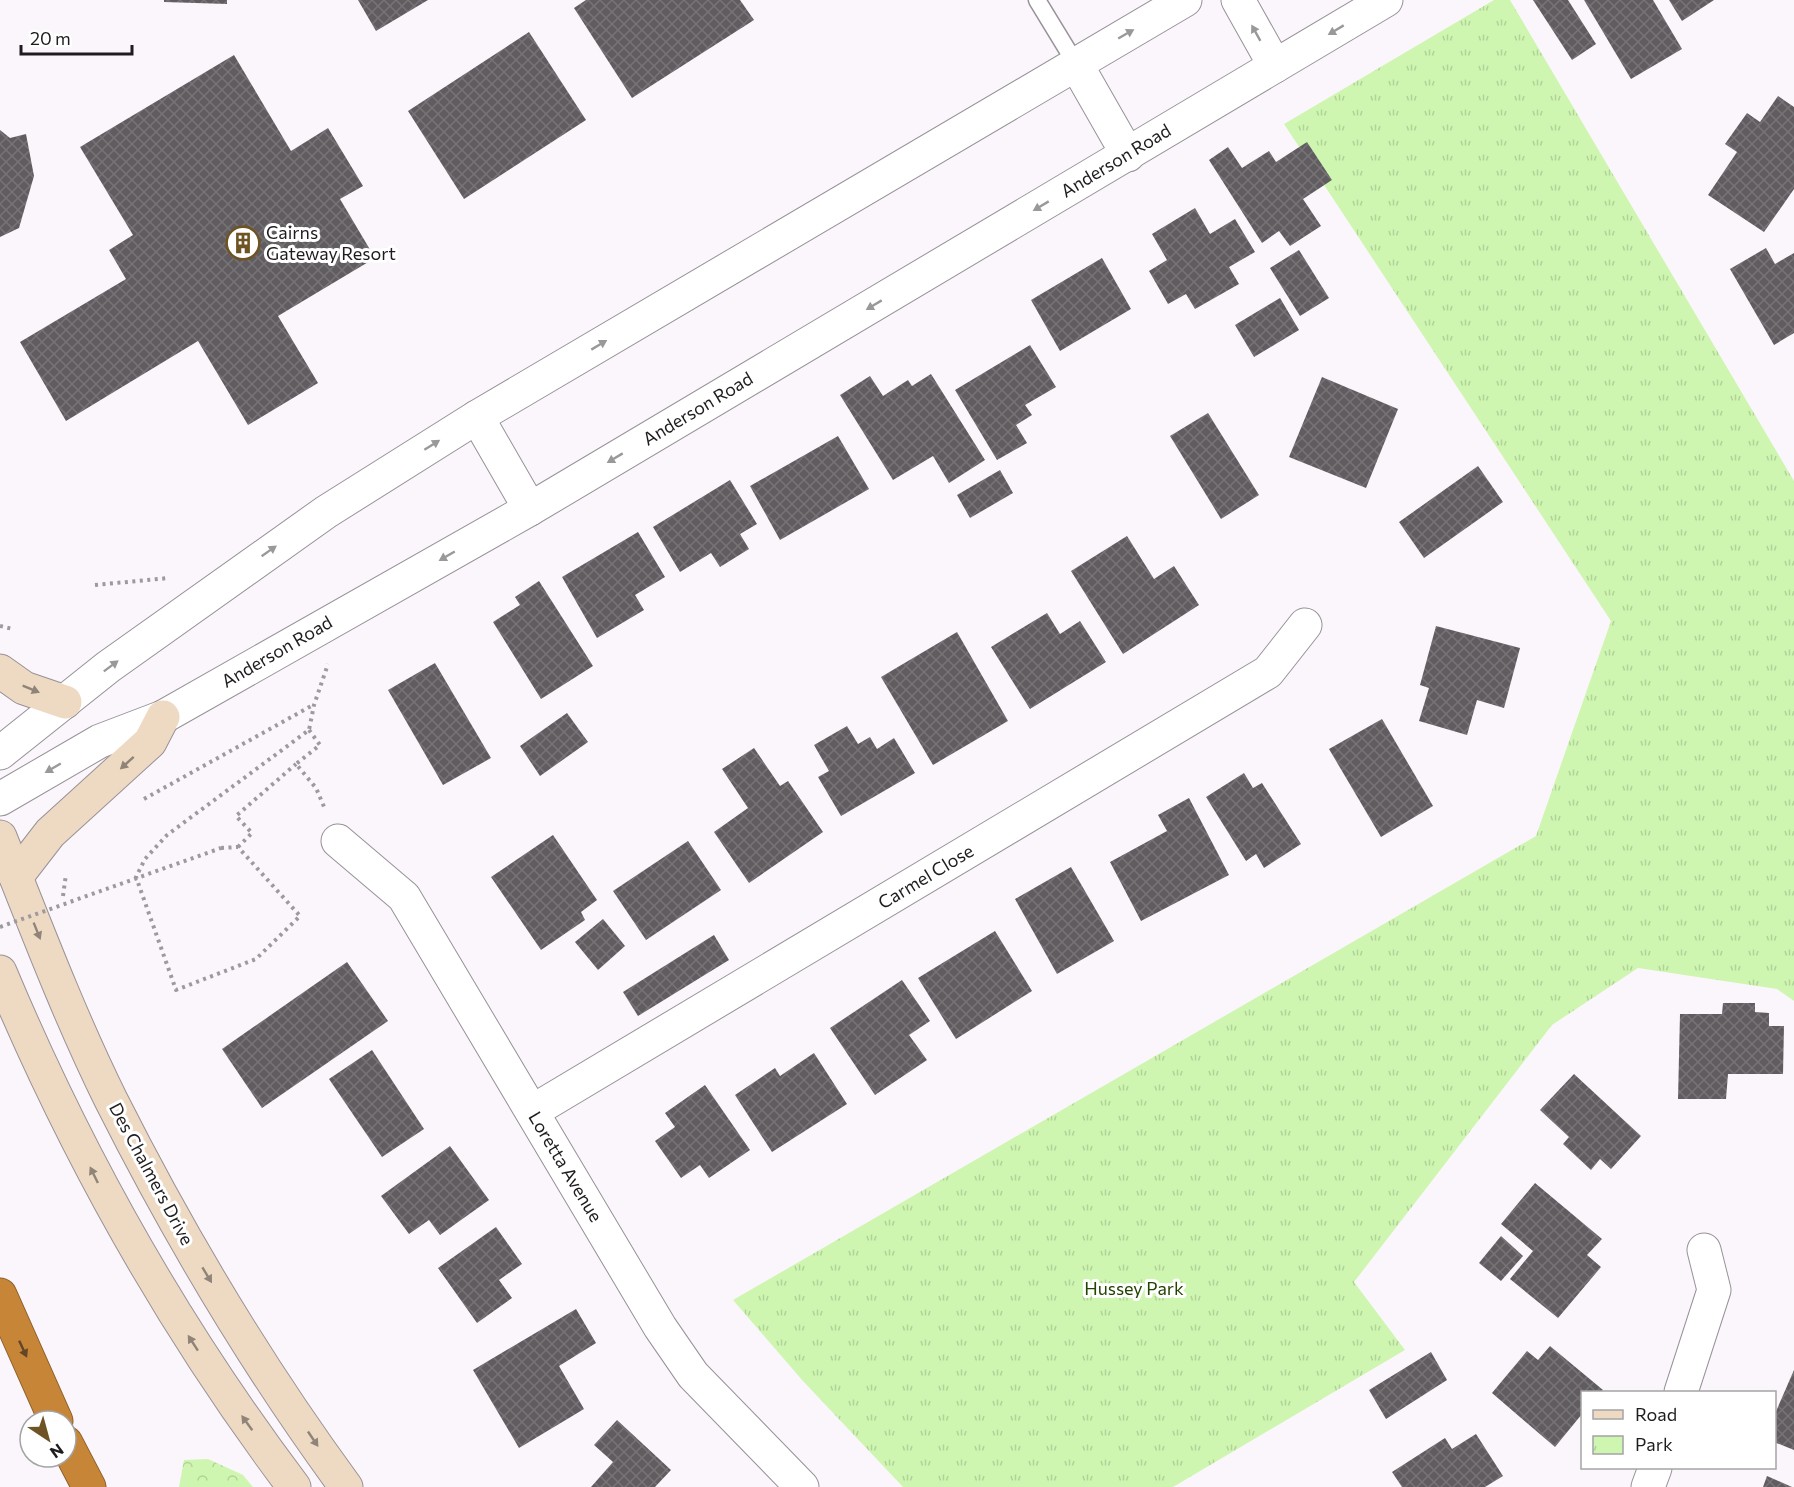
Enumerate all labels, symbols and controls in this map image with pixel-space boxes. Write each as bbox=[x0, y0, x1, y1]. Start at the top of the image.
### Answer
scale bar bbox=[21, 18, 132, 56]
one-way arrow bbox=[1251, 24, 1261, 41]
one-way arrow bbox=[1327, 25, 1344, 35]
text: 20 m bbox=[30, 27, 71, 49]
one-way arrow bbox=[1118, 29, 1134, 40]
street label: Anderson Road bbox=[1057, 119, 1174, 202]
one-way arrow bbox=[1032, 201, 1049, 211]
place label: Cairns Gateway Resort bbox=[266, 221, 396, 264]
building icon: Cairns Gateway Resort bbox=[225, 225, 261, 261]
one-way arrow bbox=[866, 300, 882, 311]
one-way arrow bbox=[591, 340, 608, 350]
street label: Anderson Road bbox=[639, 367, 756, 450]
one-way arrow bbox=[424, 440, 440, 451]
one-way arrow bbox=[607, 453, 623, 464]
one-way arrow bbox=[260, 545, 276, 557]
one-way arrow bbox=[438, 551, 455, 561]
street label: Anderson Road bbox=[217, 611, 336, 692]
one-way arrow bbox=[103, 660, 118, 672]
one-way arrow bbox=[22, 685, 40, 695]
one-way arrow bbox=[120, 756, 135, 769]
one-way arrow bbox=[44, 763, 61, 773]
street label: Carmel Close bbox=[874, 839, 977, 913]
one-way arrow bbox=[33, 922, 42, 940]
street label: Des Chalmers Drive bbox=[105, 1099, 199, 1249]
street label: Loretta Avenue bbox=[524, 1107, 607, 1226]
one-way arrow bbox=[90, 1167, 99, 1184]
one-way arrow bbox=[202, 1267, 213, 1283]
park label: Hussey Park bbox=[1084, 1277, 1184, 1299]
one-way arrow bbox=[188, 1335, 199, 1351]
one-way arrow bbox=[18, 1340, 27, 1357]
legend bbox=[1581, 1391, 1776, 1469]
text: Road bbox=[1635, 1403, 1677, 1425]
north arrow bbox=[18, 1409, 78, 1469]
one-way arrow bbox=[242, 1415, 254, 1430]
one-way arrow bbox=[307, 1430, 318, 1447]
text: Park bbox=[1635, 1433, 1673, 1455]
text: N bbox=[47, 1440, 68, 1463]

